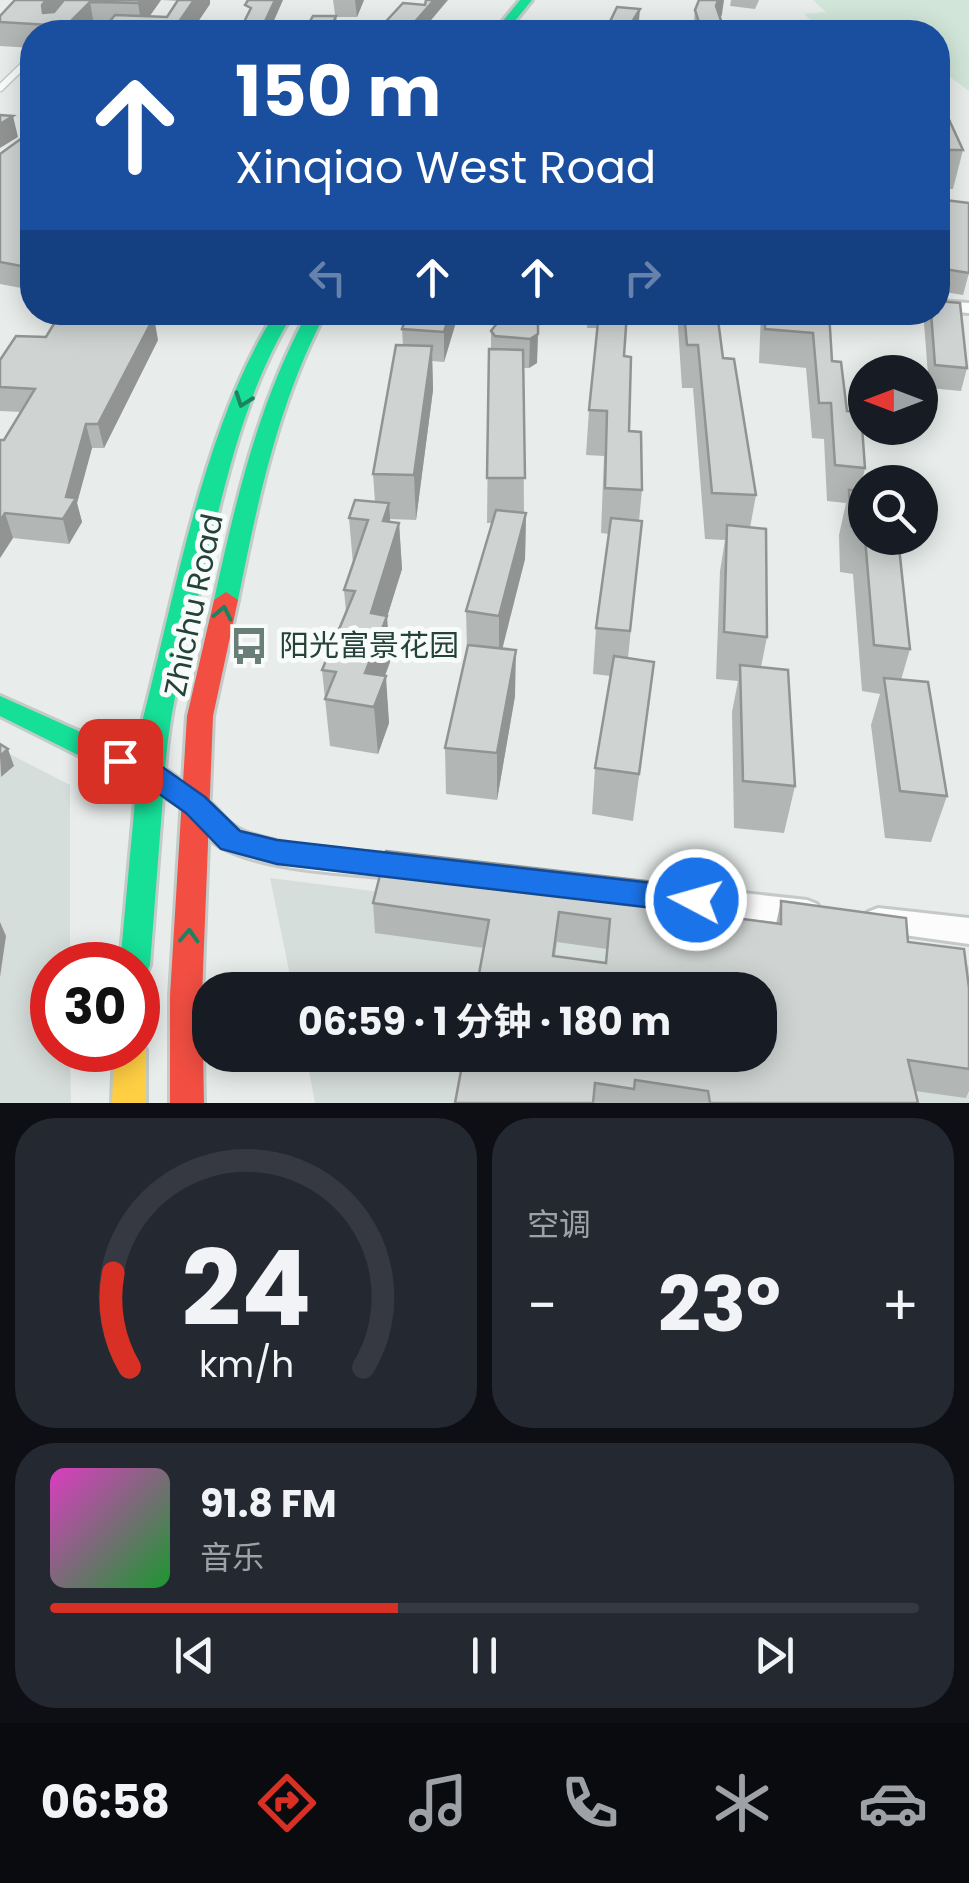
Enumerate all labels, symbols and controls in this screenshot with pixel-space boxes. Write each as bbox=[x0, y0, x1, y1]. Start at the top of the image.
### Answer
text: 150 m bbox=[235, 42, 441, 141]
icon: ahead bbox=[70, 60, 200, 190]
text: Xinqiao West Road bbox=[235, 136, 656, 199]
icon: left bbox=[300, 250, 355, 305]
icon: ahead bbox=[405, 250, 460, 305]
icon: ahead bbox=[510, 250, 565, 305]
icon: right bbox=[615, 250, 670, 305]
north arrow bbox=[848, 355, 938, 445]
map controls bbox=[848, 355, 938, 555]
one-way arrow bbox=[234, 390, 255, 407]
button: search bbox=[848, 465, 938, 555]
street label: Zhichu Road bbox=[153, 510, 234, 700]
one-way arrow bbox=[211, 605, 232, 622]
place label: 阳光富景花园 bbox=[279, 624, 459, 667]
bus stop icon: 阳光富景花园 bbox=[228, 625, 270, 667]
pin bbox=[78, 719, 163, 804]
icon: arrive bbox=[93, 734, 148, 789]
position arrow bbox=[644, 848, 748, 952]
one-way arrow bbox=[178, 927, 199, 943]
speed limit sign: 30 bbox=[30, 942, 160, 1072]
text: 06:59 · 1 分钟 · 180 m bbox=[298, 995, 671, 1048]
text: 空调 bbox=[527, 1202, 591, 1247]
text: 24 bbox=[181, 1216, 311, 1361]
text: 23° bbox=[658, 1252, 781, 1357]
text: − bbox=[527, 1267, 557, 1344]
text: + bbox=[881, 1267, 919, 1344]
text: km/h bbox=[198, 1339, 294, 1390]
text: 91.8 FM bbox=[200, 1477, 337, 1530]
text: 音乐 bbox=[200, 1535, 264, 1580]
icon: previous bbox=[167, 1628, 222, 1683]
icon: pause bbox=[457, 1628, 512, 1683]
icon: next bbox=[747, 1628, 802, 1683]
icon: directions bbox=[252, 1768, 322, 1838]
icon: music bbox=[403, 1768, 473, 1838]
icon: phone bbox=[555, 1768, 625, 1838]
icon: climate bbox=[707, 1768, 777, 1838]
icon: car bbox=[858, 1768, 928, 1838]
text: 06:58 bbox=[41, 1771, 170, 1834]

